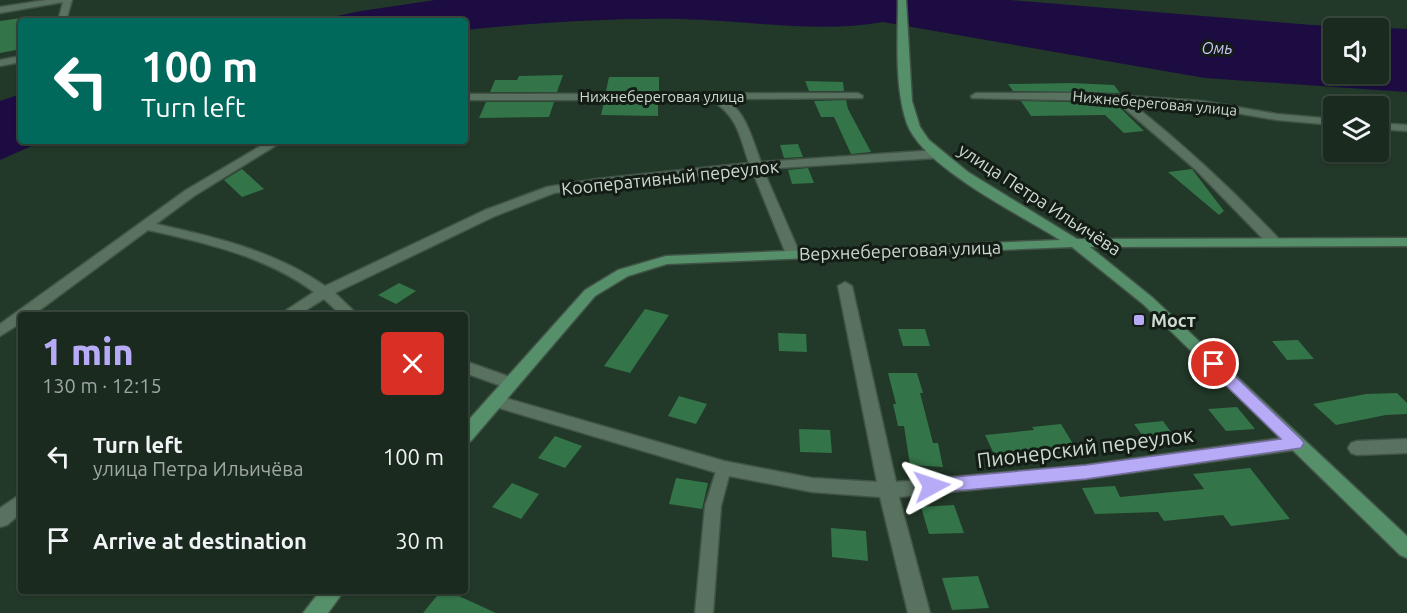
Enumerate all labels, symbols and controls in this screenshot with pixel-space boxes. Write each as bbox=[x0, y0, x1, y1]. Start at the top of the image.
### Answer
map controls bbox=[1323, 18, 1389, 162]
button: sound bbox=[1323, 18, 1389, 84]
water label: Омь bbox=[1201, 39, 1233, 57]
icon: left bbox=[42, 42, 120, 120]
text: 100 m bbox=[141, 43, 258, 90]
street label: Нижнебереговая улица bbox=[1072, 87, 1238, 119]
street label: Нижнебереговая улица bbox=[580, 88, 744, 105]
text: Turn left bbox=[141, 92, 245, 122]
button: layers bbox=[1323, 96, 1389, 162]
street label: улица Петра Ильичёва bbox=[955, 139, 1125, 259]
street label: Кооперативный переулок bbox=[560, 156, 780, 198]
street label: Верхнебереговая улица bbox=[799, 236, 1001, 264]
place label: Мост bbox=[1151, 310, 1196, 330]
marker: Мост bbox=[1132, 313, 1146, 327]
text: 1 min bbox=[42, 331, 134, 372]
button: close bbox=[381, 332, 444, 395]
pin bbox=[1188, 338, 1239, 389]
icon: arrive bbox=[1197, 347, 1230, 380]
text: 130 m · 12:15 bbox=[42, 374, 162, 397]
street label: Пионерский переулок bbox=[975, 422, 1195, 472]
text: Turn left bbox=[93, 432, 183, 457]
icon: left bbox=[42, 440, 75, 473]
text: 100 m bbox=[383, 444, 444, 469]
position arrow bbox=[900, 454, 964, 518]
text: улица Петра Ильичёва bbox=[93, 457, 304, 480]
icon: arrive bbox=[42, 524, 75, 557]
text: Arrive at destination bbox=[93, 528, 307, 553]
text: 30 m bbox=[395, 528, 444, 553]

